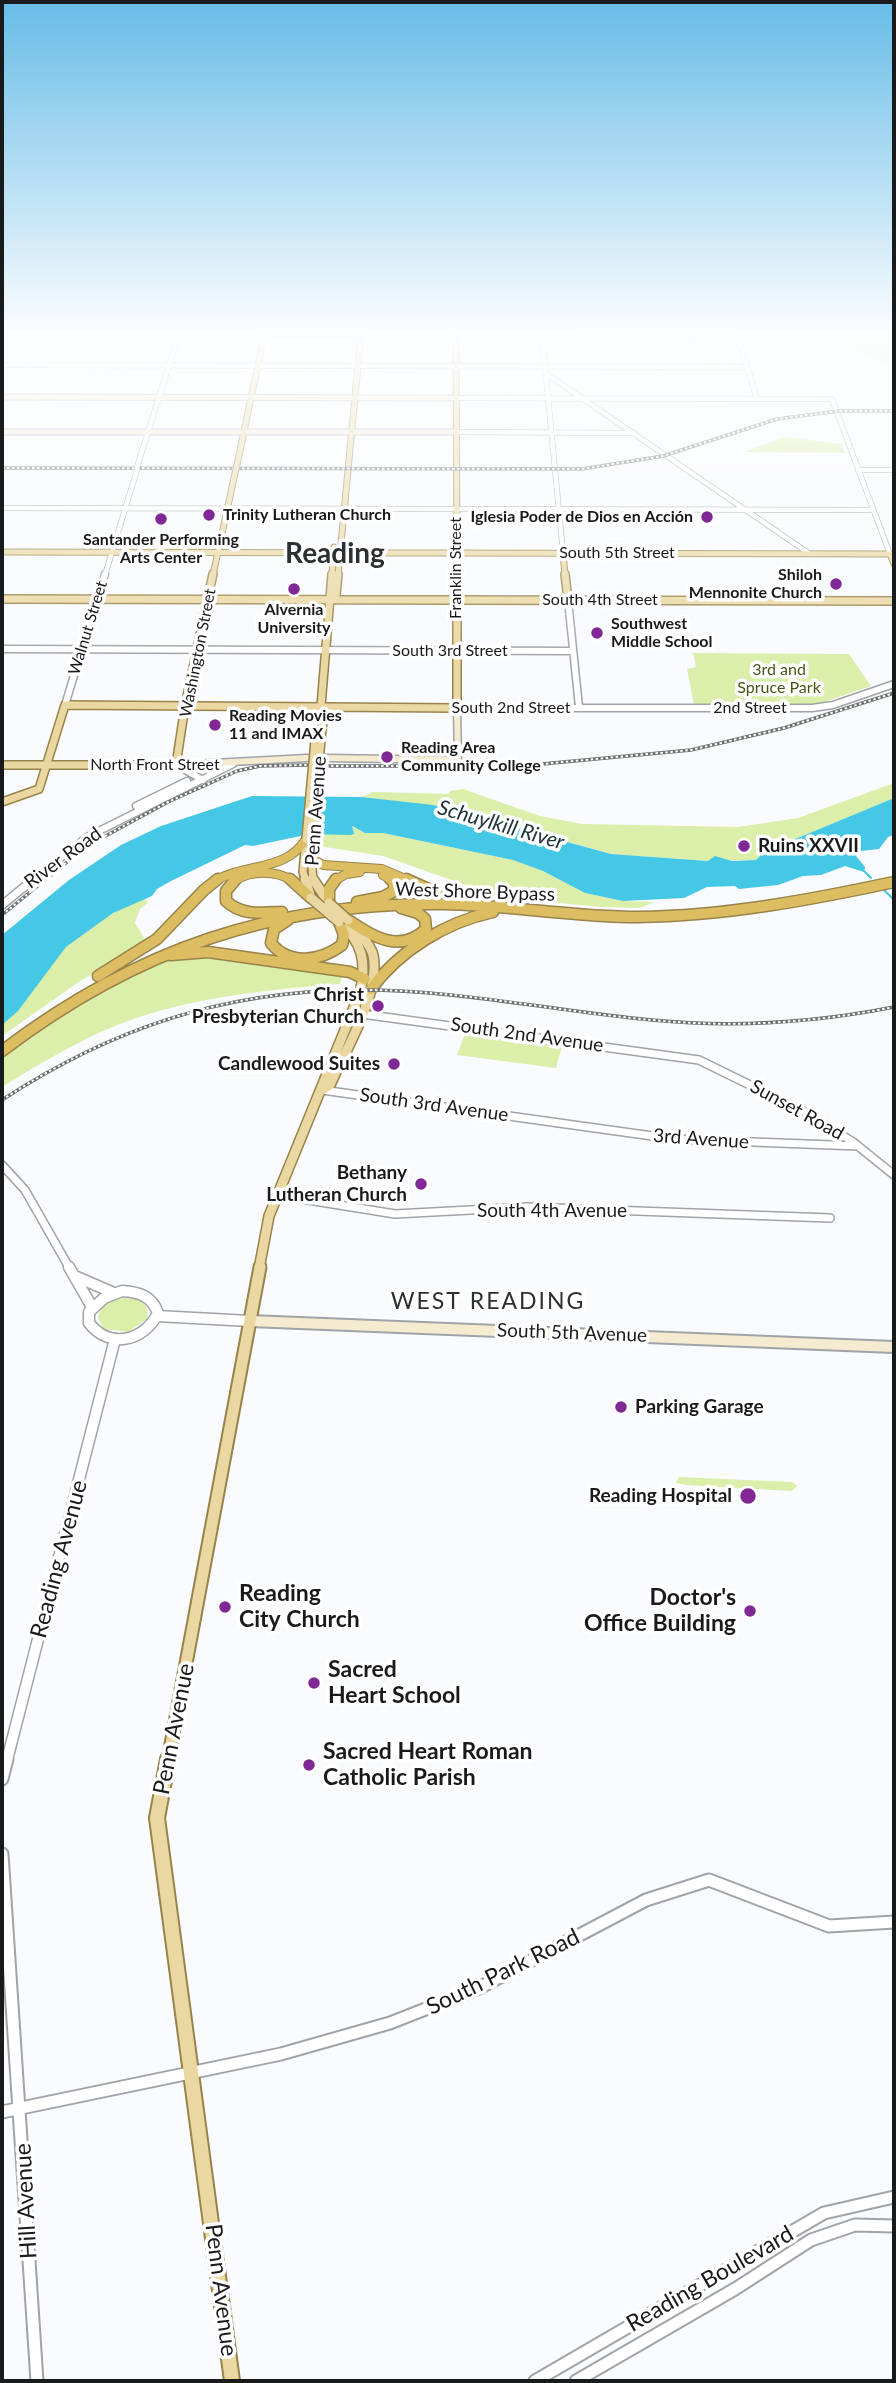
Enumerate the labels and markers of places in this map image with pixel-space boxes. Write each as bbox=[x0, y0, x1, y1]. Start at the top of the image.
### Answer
place label: Trinity Lutheran Church bbox=[223, 505, 391, 525]
marker: Trinity Lutheran Church bbox=[201, 507, 217, 523]
place label: Iglesia Poder de Dios en Acción bbox=[471, 507, 693, 527]
marker: Iglesia Poder de Dios en Acción bbox=[699, 509, 715, 525]
marker: Santander Performing Arts Center bbox=[153, 511, 169, 527]
place label: Santander Performing Arts Center bbox=[83, 530, 239, 568]
place label: Shiloh Mennonite Church bbox=[689, 565, 822, 603]
marker: Shiloh Mennonite Church bbox=[828, 576, 844, 592]
marker: Alvernia University bbox=[286, 581, 302, 597]
place label: Alvernia University bbox=[258, 600, 330, 638]
place label: Southwest Middle School bbox=[611, 614, 712, 652]
marker: Southwest Middle School bbox=[589, 625, 605, 641]
place label: Reading Movies 11 and IMAX bbox=[229, 706, 342, 744]
marker: Reading Movies 11 and IMAX bbox=[207, 717, 223, 733]
place label: Reading Area Community College bbox=[401, 738, 541, 776]
marker: Reading Area Community College bbox=[379, 749, 395, 765]
place label: Ruins XXVII bbox=[758, 835, 859, 857]
marker: Ruins XXVII bbox=[736, 838, 752, 854]
place label: Christ Presbyterian Church bbox=[192, 984, 364, 1028]
marker: Christ Presbyterian Church bbox=[370, 998, 386, 1014]
place label: Candlewood Suites bbox=[218, 1053, 380, 1075]
marker: Candlewood Suites bbox=[386, 1056, 402, 1072]
place label: Bethany Lutheran Church bbox=[266, 1162, 407, 1206]
marker: Bethany Lutheran Church bbox=[413, 1176, 429, 1192]
place label: Parking Garage bbox=[635, 1396, 764, 1418]
marker: Parking Garage bbox=[613, 1399, 629, 1415]
place label: Reading Hospital bbox=[589, 1485, 732, 1507]
marker: Reading Hospital bbox=[738, 1486, 758, 1506]
place label: Reading City Church bbox=[239, 1580, 360, 1634]
place label: Doctor's Office Building bbox=[584, 1584, 736, 1638]
marker: Reading City Church bbox=[217, 1599, 233, 1615]
marker: Doctor's Office Building bbox=[742, 1603, 758, 1619]
place label: Sacred Heart School bbox=[328, 1656, 461, 1710]
marker: Sacred Heart School bbox=[306, 1675, 322, 1691]
place label: Sacred Heart Roman Catholic Parish bbox=[323, 1738, 533, 1792]
marker: Sacred Heart Roman Catholic Parish bbox=[301, 1757, 317, 1773]

